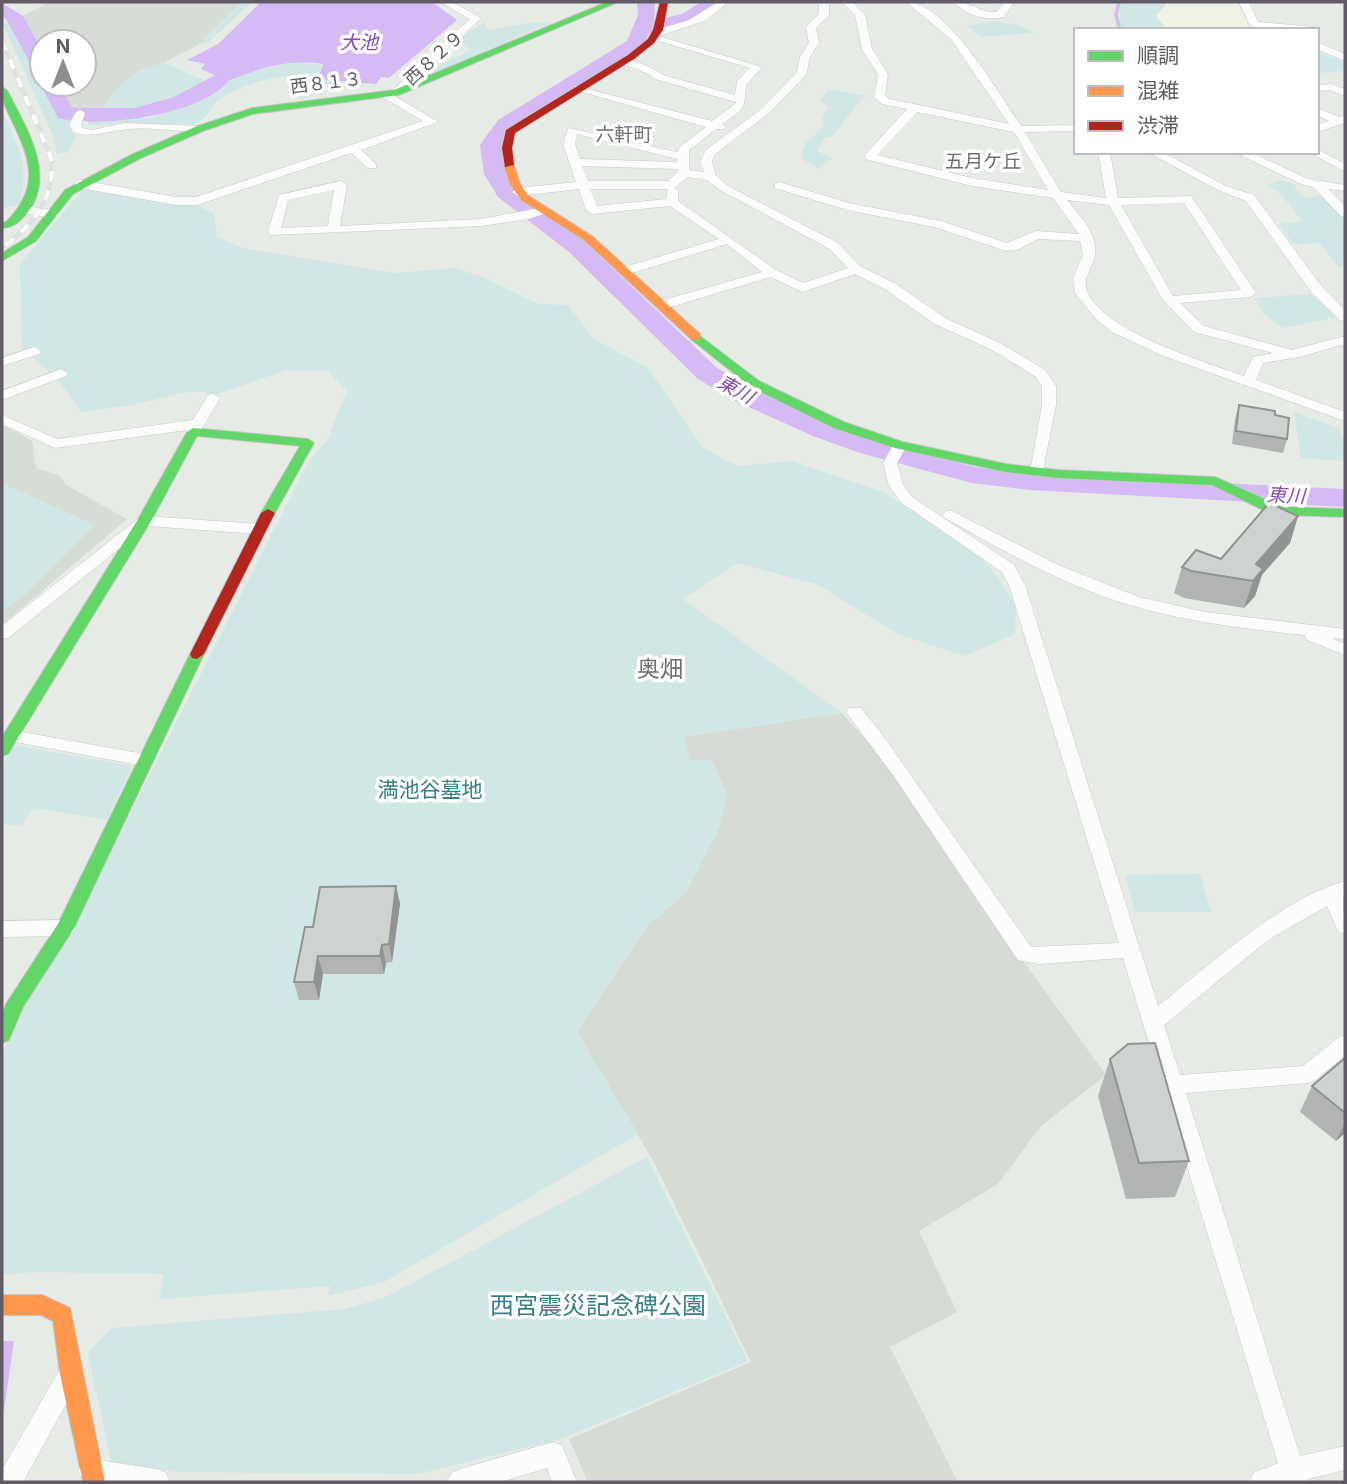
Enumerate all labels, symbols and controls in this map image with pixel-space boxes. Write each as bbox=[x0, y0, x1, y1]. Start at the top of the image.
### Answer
street label: 西８２９ bbox=[400, 26, 467, 90]
north arrow bbox=[28, 28, 98, 98]
legend bbox=[1074, 28, 1319, 154]
water label: 大池 bbox=[340, 31, 380, 54]
text: N bbox=[56, 35, 70, 58]
text: 順調 bbox=[1137, 43, 1179, 68]
street label: 西８１３ bbox=[289, 68, 363, 97]
text: 混雑 bbox=[1137, 78, 1179, 103]
text: 渋滞 bbox=[1137, 113, 1179, 138]
district label: 六軒町 bbox=[595, 123, 653, 146]
district label: 五月ケ丘 bbox=[945, 150, 1021, 173]
water label: 東川 bbox=[714, 370, 760, 410]
water label: 東川 bbox=[1266, 483, 1308, 508]
district label: 奥畑 bbox=[637, 655, 683, 683]
park label: 満池谷墓地 bbox=[378, 777, 483, 802]
park label: 西宮震災記念碑公園 bbox=[490, 1291, 706, 1320]

